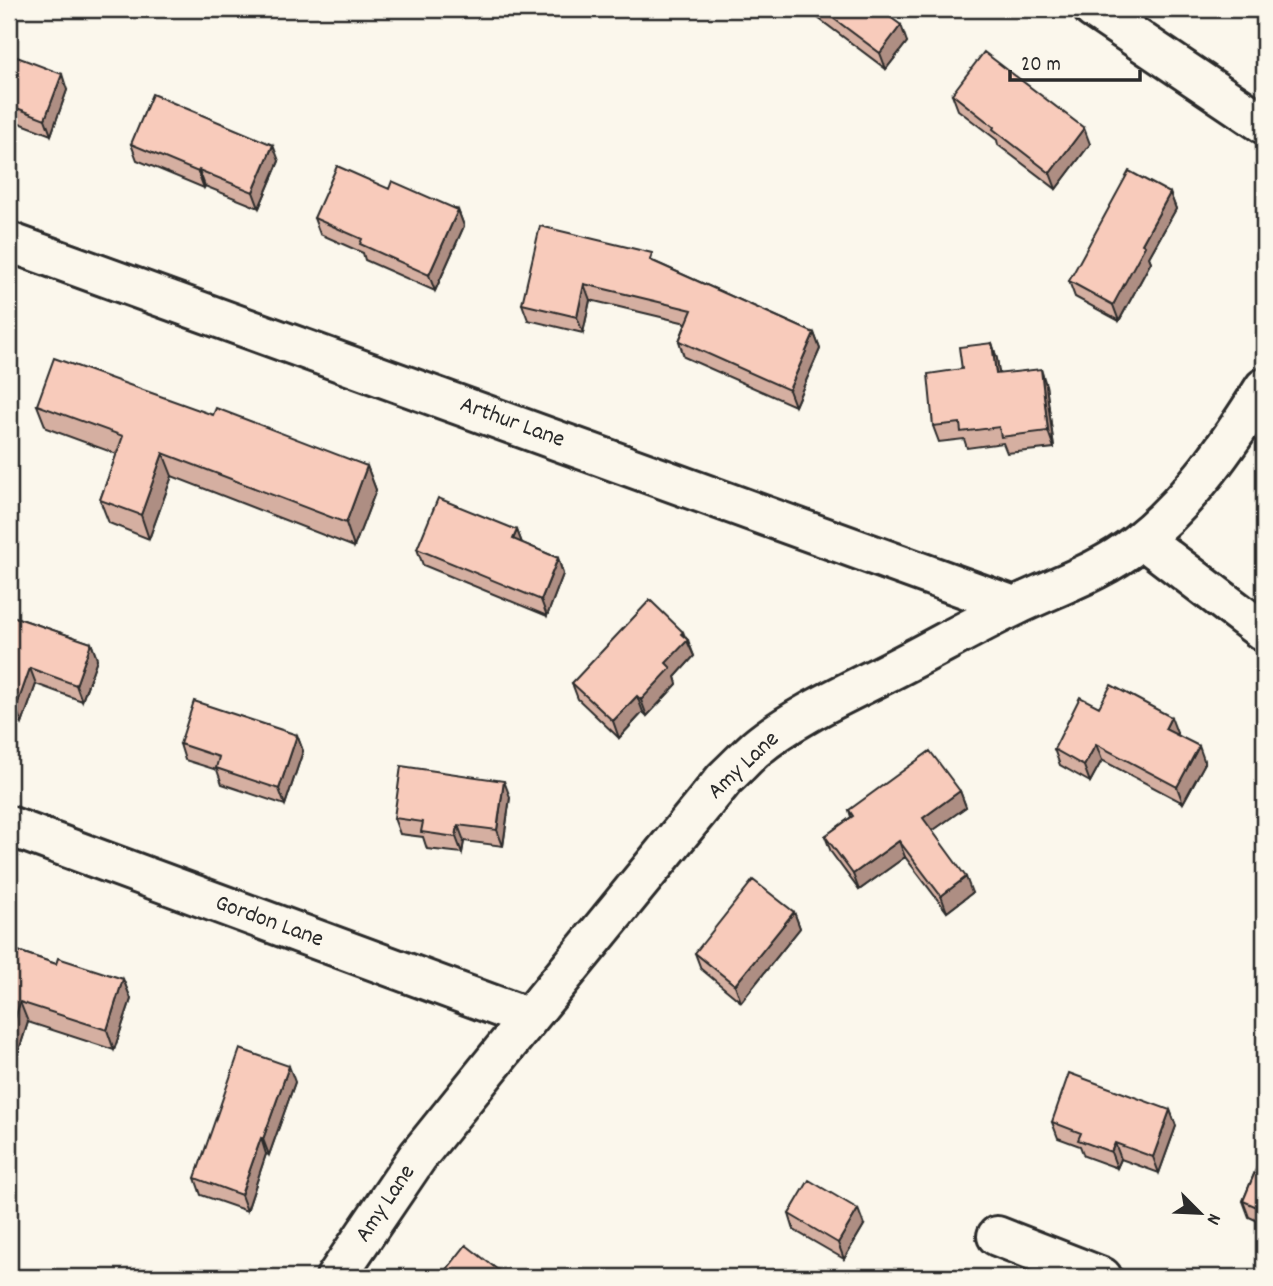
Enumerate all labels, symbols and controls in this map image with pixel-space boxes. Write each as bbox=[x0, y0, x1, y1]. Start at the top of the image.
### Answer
scale bar bbox=[1010, 38, 1140, 82]
text: 20 m bbox=[1021, 51, 1061, 81]
street label: Arthur Lane bbox=[455, 388, 569, 458]
street label: Amy Lane bbox=[700, 724, 788, 808]
street label: Gordon Lane bbox=[210, 887, 328, 957]
street label: Amy Lane bbox=[347, 1158, 425, 1250]
north arrow bbox=[1164, 1178, 1234, 1248]
text: N bbox=[1198, 1209, 1227, 1228]

